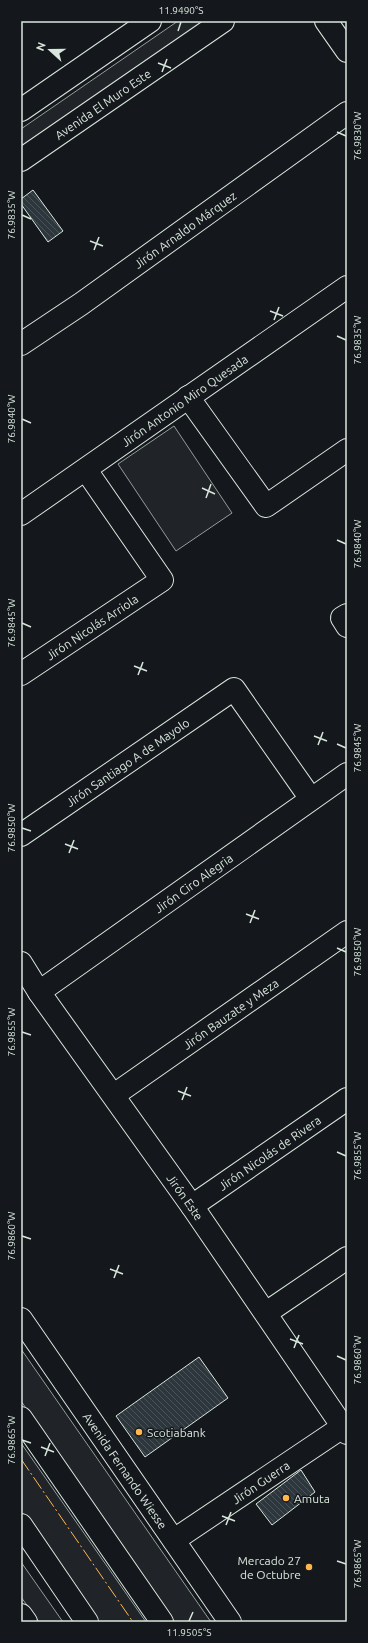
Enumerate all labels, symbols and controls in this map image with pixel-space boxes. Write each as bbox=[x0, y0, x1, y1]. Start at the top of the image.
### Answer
text: 11.9490°S bbox=[159, 5, 203, 16]
north arrow bbox=[30, 30, 70, 70]
text: N bbox=[34, 40, 48, 52]
street label: Avenida El Muro Este bbox=[52, 66, 153, 141]
text: 76.9830°W bbox=[352, 112, 363, 160]
street label: Jirón Arnaldo Márquez bbox=[131, 188, 239, 270]
text: 76.9835°W bbox=[6, 191, 17, 239]
text: 76.9835°W bbox=[352, 316, 363, 364]
street label: Jirón Antonio Miro Quesada bbox=[119, 352, 250, 449]
text: 76.9840°W bbox=[6, 395, 17, 443]
text: 76.9840°W bbox=[352, 520, 363, 568]
street label: Jirón Nicolás Arriola bbox=[43, 592, 140, 662]
text: 76.9845°W bbox=[6, 599, 17, 647]
street label: Jirón Santiago A de Mayolo bbox=[63, 715, 191, 809]
text: 76.9845°W bbox=[352, 724, 363, 772]
text: 76.9850°W bbox=[6, 804, 17, 852]
street label: Jirón Ciro Alegria bbox=[152, 851, 235, 915]
text: 76.9850°W bbox=[352, 928, 363, 976]
street label: Jirón Bauzate y Meza bbox=[180, 976, 281, 1052]
text: 76.9855°W bbox=[6, 1008, 17, 1056]
street label: Jirón Nicolás de Rivera bbox=[216, 1113, 323, 1192]
text: 76.9855°W bbox=[352, 1132, 363, 1180]
street label: Jirón Este bbox=[165, 1171, 206, 1222]
text: 76.9860°W bbox=[6, 1212, 17, 1260]
text: 76.9860°W bbox=[352, 1336, 363, 1384]
street label: Avenida Fernando Wiesse bbox=[81, 1410, 170, 1531]
text: 76.9865°W bbox=[6, 1416, 17, 1464]
place label: Scotiabank bbox=[147, 1426, 206, 1439]
marker: Scotiabank bbox=[134, 1427, 144, 1437]
street label: Jirón Guerra bbox=[229, 1458, 292, 1506]
place label: Amuta bbox=[294, 1492, 330, 1505]
marker: Amuta bbox=[281, 1493, 291, 1503]
text: 76.9865°W bbox=[352, 1540, 363, 1588]
place label: Mercado 27 de Octubre bbox=[237, 1554, 301, 1581]
marker: Mercado 27 de Octubre bbox=[304, 1562, 314, 1572]
text: 11.9505°S bbox=[167, 1627, 211, 1638]

